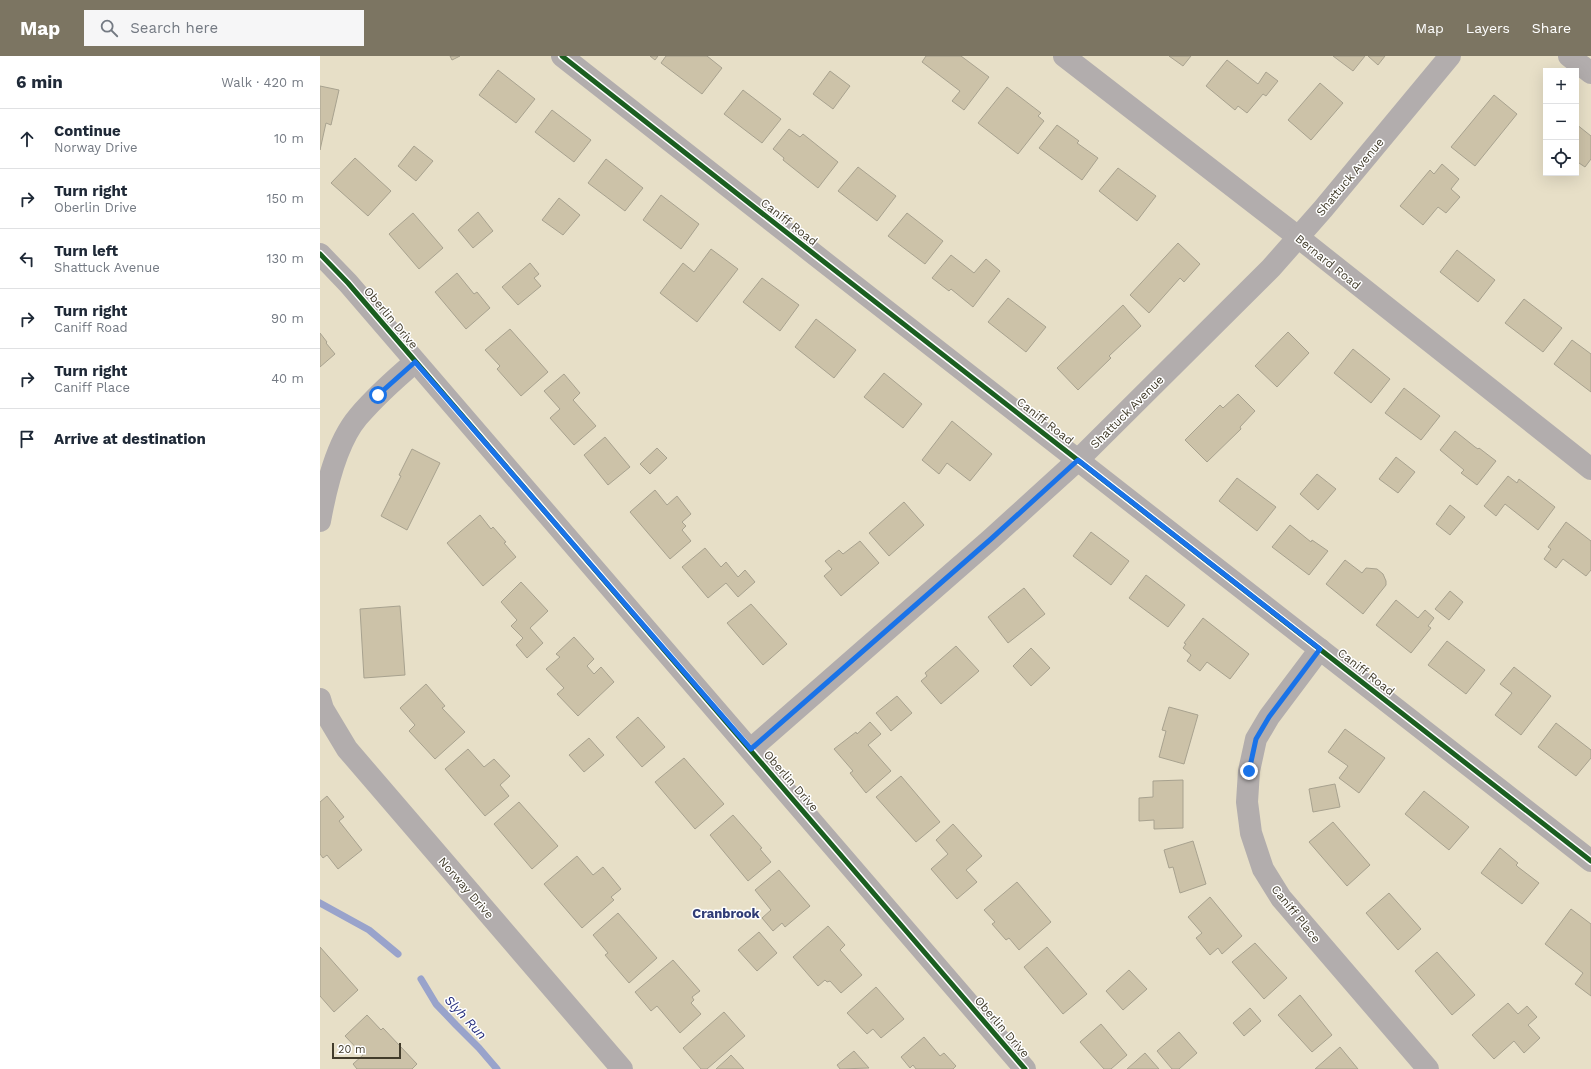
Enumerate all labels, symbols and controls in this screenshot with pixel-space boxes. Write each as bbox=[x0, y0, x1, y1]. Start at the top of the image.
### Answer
search box bbox=[84, 10, 364, 46]
text: Map bbox=[20, 17, 60, 40]
icon: search bbox=[98, 17, 120, 39]
text: Search here bbox=[130, 19, 218, 37]
text: Map bbox=[1415, 20, 1444, 36]
text: Layers bbox=[1466, 20, 1510, 36]
text: Share bbox=[1532, 20, 1571, 36]
map controls bbox=[1543, 68, 1579, 176]
button: + bbox=[1543, 68, 1579, 104]
text: 6 min bbox=[16, 72, 63, 92]
text: Walk · 420 m bbox=[221, 75, 304, 90]
button: − bbox=[1543, 104, 1579, 140]
text: Continue bbox=[54, 122, 121, 140]
icon: ahead bbox=[16, 128, 38, 150]
text: 10 m bbox=[274, 131, 304, 146]
street label: Shattuck Avenue bbox=[1313, 135, 1387, 219]
text: Norway Drive bbox=[54, 140, 137, 155]
button: locate bbox=[1543, 140, 1579, 176]
text: Turn right bbox=[54, 182, 127, 200]
icon: right bbox=[16, 188, 38, 210]
text: 150 m bbox=[266, 191, 304, 206]
street label: Caniff Road bbox=[758, 196, 820, 248]
text: Oberlin Drive bbox=[54, 200, 137, 215]
street label: Bernard Road bbox=[1293, 232, 1363, 292]
text: Turn left bbox=[54, 242, 118, 260]
icon: left bbox=[16, 248, 38, 270]
text: 130 m bbox=[266, 251, 304, 266]
text: Shattuck Avenue bbox=[54, 260, 160, 275]
street label: Oberlin Drive bbox=[361, 284, 421, 352]
text: Turn right bbox=[54, 302, 127, 320]
icon: right bbox=[16, 308, 38, 330]
text: 90 m bbox=[271, 311, 304, 326]
text: Caniff Road bbox=[54, 320, 128, 335]
text: Turn right bbox=[54, 362, 127, 380]
icon: right bbox=[16, 368, 38, 390]
text: 40 m bbox=[271, 371, 304, 386]
street label: Shattuck Avenue bbox=[1088, 372, 1167, 451]
text: Caniff Place bbox=[54, 380, 130, 395]
route start bbox=[369, 386, 387, 404]
street label: Caniff Road bbox=[1014, 395, 1076, 447]
icon: arrive bbox=[16, 428, 38, 450]
text: Arrive at destination bbox=[54, 430, 206, 448]
street label: Caniff Road bbox=[1335, 646, 1397, 698]
street label: Oberlin Drive bbox=[761, 748, 821, 815]
route end bbox=[1240, 762, 1258, 780]
street label: Norway Drive bbox=[435, 854, 497, 922]
street label: Caniff Place bbox=[1268, 882, 1324, 946]
district label: Cranbrook bbox=[692, 906, 761, 921]
water label: Slyh Run bbox=[442, 992, 490, 1042]
street label: Oberlin Drive bbox=[972, 994, 1032, 1061]
scale bar bbox=[332, 1041, 401, 1060]
text: 20 m bbox=[338, 1043, 366, 1056]

